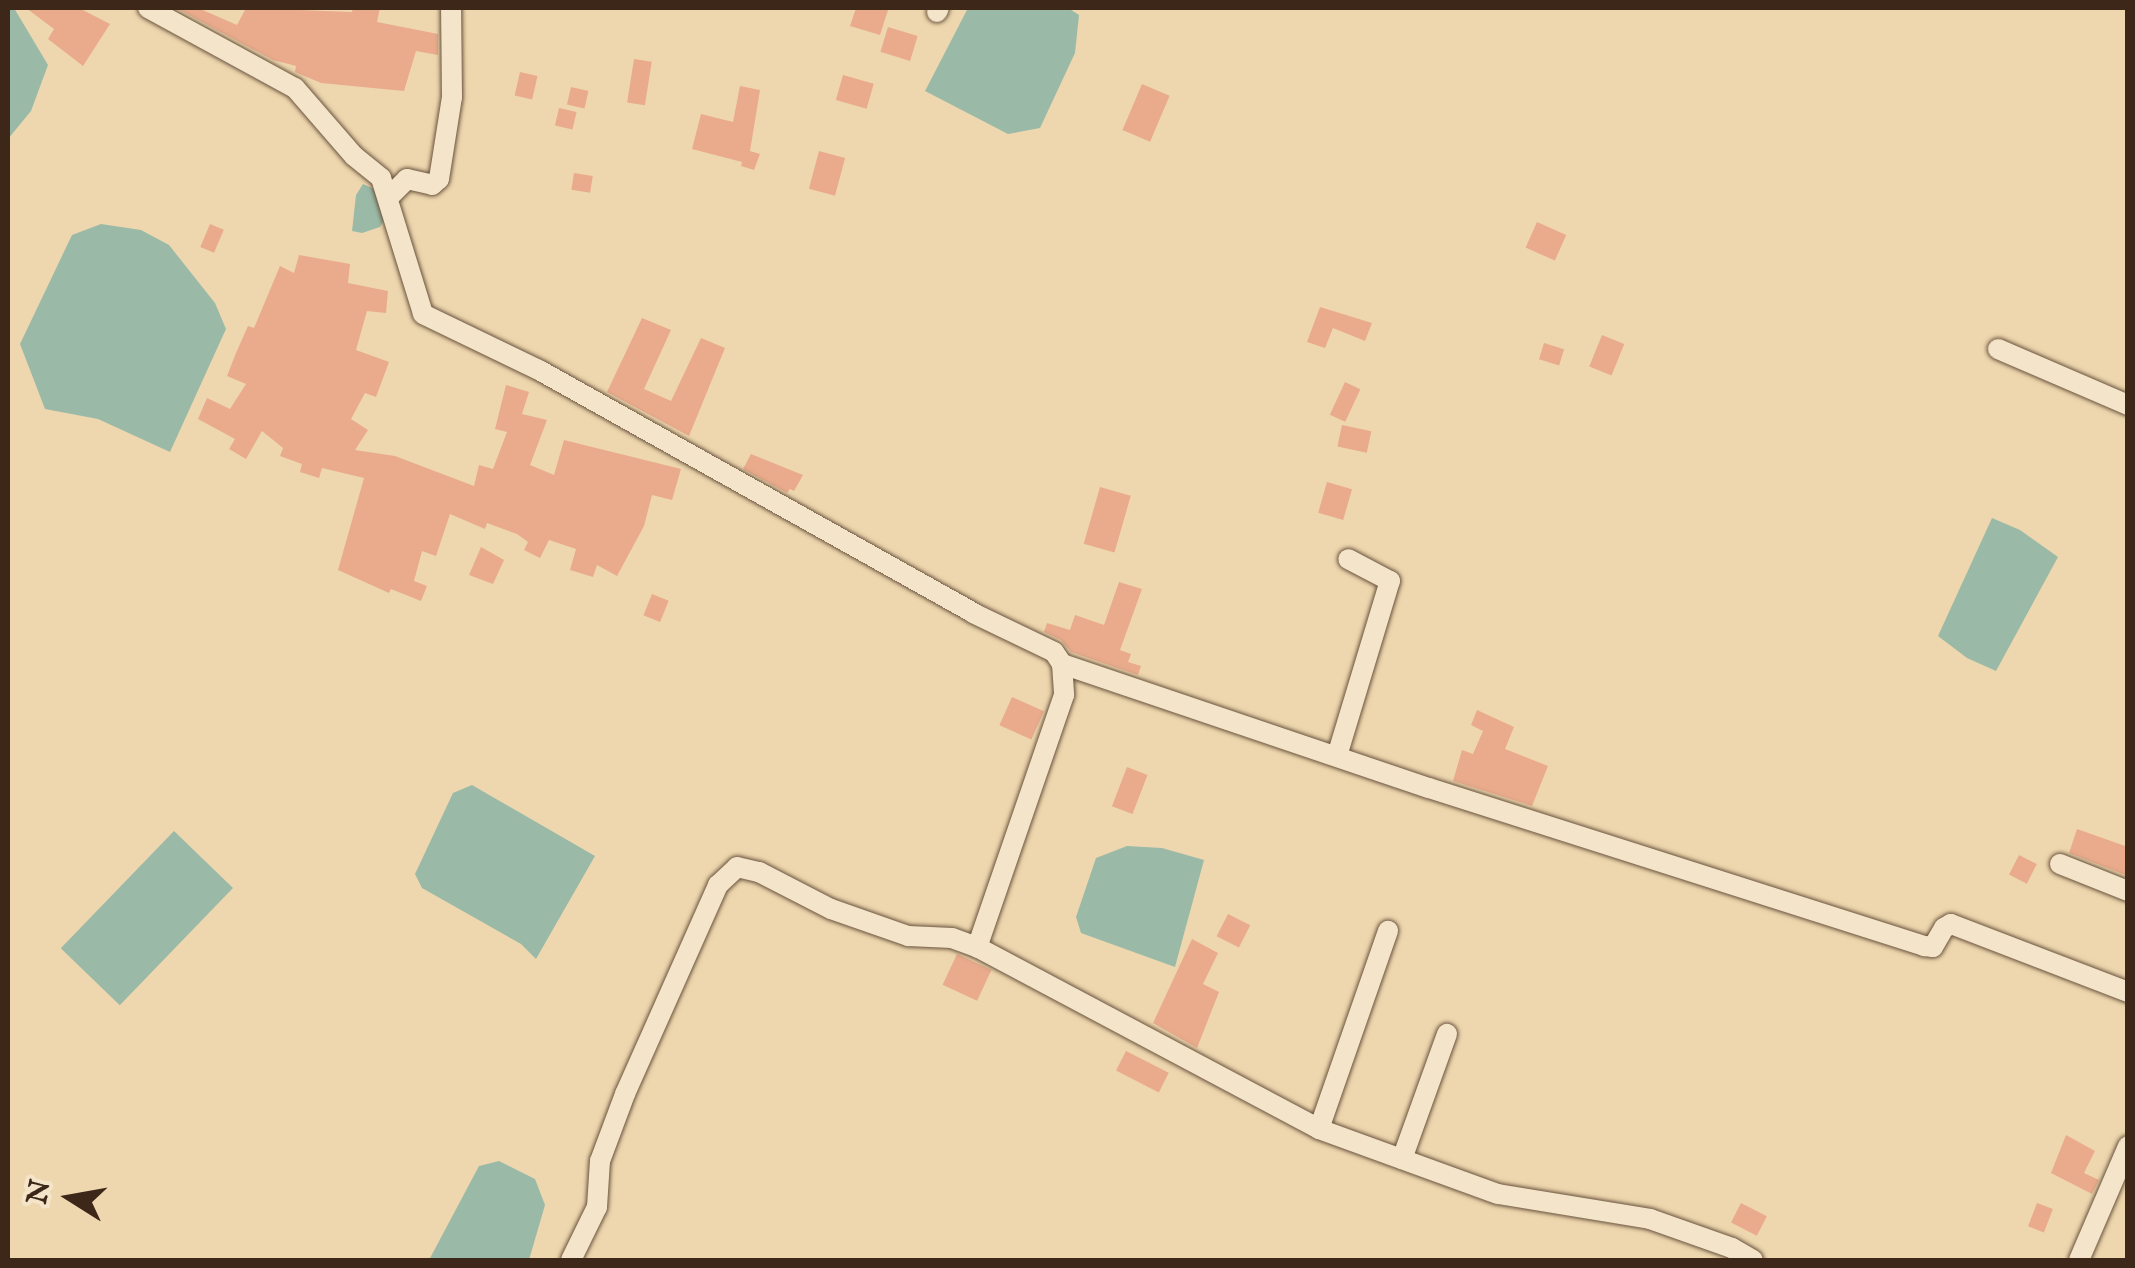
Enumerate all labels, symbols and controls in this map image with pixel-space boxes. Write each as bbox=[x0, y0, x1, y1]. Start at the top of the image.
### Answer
north arrow bbox=[20, 1148, 120, 1248]
text: N bbox=[21, 1177, 60, 1207]

